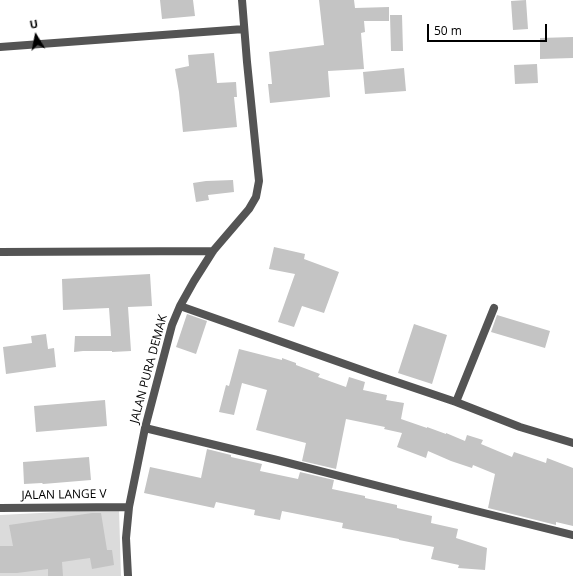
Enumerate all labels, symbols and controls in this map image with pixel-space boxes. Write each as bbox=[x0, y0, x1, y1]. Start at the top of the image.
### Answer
north arrow bbox=[16, 16, 56, 56]
text: U bbox=[28, 16, 39, 32]
scale bar bbox=[429, 16, 549, 42]
text: 50 m bbox=[434, 22, 462, 39]
street label: JALAN PURA DEMAK bbox=[128, 313, 170, 425]
street label: JALAN LANGE V bbox=[21, 487, 107, 503]

